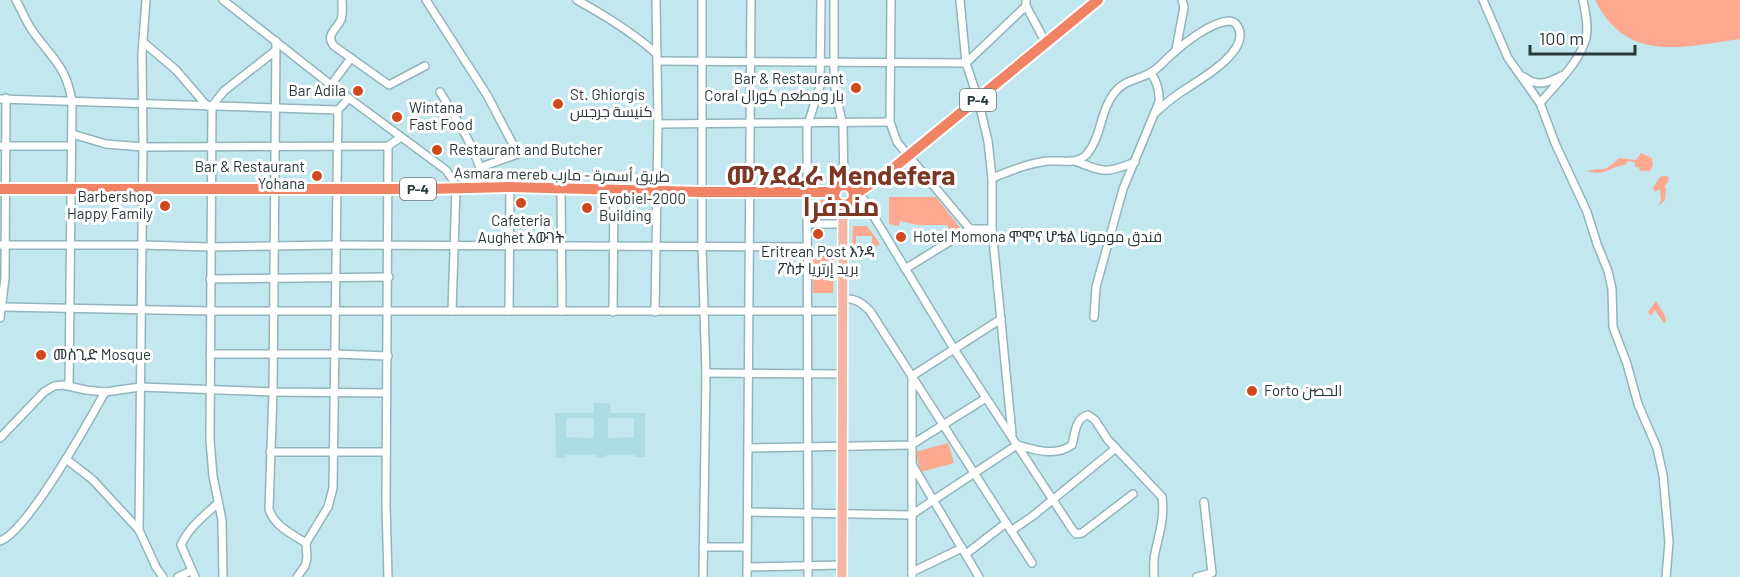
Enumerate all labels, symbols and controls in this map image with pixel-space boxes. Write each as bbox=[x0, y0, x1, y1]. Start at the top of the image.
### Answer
scale bar bbox=[1530, 18, 1635, 56]
text: 100 m bbox=[1539, 27, 1584, 49]
place label: Bar & Restaurant Coral بار ومطعم كورال bbox=[704, 69, 844, 106]
place label: Bar Adila bbox=[289, 81, 346, 99]
marker: Bar & Restaurant Coral بار ومطعم كورال bbox=[849, 81, 863, 95]
marker: Bar Adila bbox=[351, 84, 365, 98]
place label: St. Ghiorgis كنيسة جرجس bbox=[570, 85, 653, 122]
road number: P-4 bbox=[960, 89, 996, 111]
marker: St. Ghiorgis كنيسة جرجس bbox=[551, 97, 565, 111]
place label: Wintana Fast Food bbox=[409, 98, 473, 133]
marker: Wintana Fast Food bbox=[390, 110, 404, 124]
place label: Restaurant and Butcher bbox=[449, 140, 603, 158]
marker: Restaurant and Butcher bbox=[430, 143, 444, 157]
place label: Bar & Restaurant Yohana bbox=[195, 157, 305, 192]
district label: መንደፈራ Mendefera مندفرا bbox=[726, 158, 956, 223]
street label: Asmara mereb طريق أسمرة - مارب bbox=[454, 163, 670, 187]
marker: Bar & Restaurant Yohana bbox=[310, 169, 324, 183]
road number: P-4 bbox=[400, 178, 436, 200]
place label: Barbershop Happy Family bbox=[67, 187, 153, 222]
place label: Evobiel-2000 Building bbox=[599, 189, 686, 224]
marker: Cafeteria Aughet አውገት bbox=[514, 196, 528, 210]
marker: Barbershop Happy Family bbox=[158, 199, 172, 213]
marker: Evobiel-2000 Building bbox=[580, 201, 594, 215]
place label: Cafeteria Aughet አውገት bbox=[478, 211, 564, 246]
marker: Eritrean Post እንዳ ፖስታ بريد إرتريا bbox=[811, 227, 825, 241]
place label: Hotel Momona ሞሞና ሆቴል فندق مومونا bbox=[913, 227, 1162, 247]
marker: Hotel Momona ሞሞና ሆቴል فندق مومونا bbox=[894, 230, 908, 244]
place label: Eritrean Post እንዳ ፖስታ بريد إرتريا bbox=[761, 242, 875, 278]
place label: መስጊድ Mosque bbox=[53, 345, 151, 363]
marker: መስጊድ Mosque bbox=[34, 348, 48, 362]
place label: Forto الحصن bbox=[1264, 381, 1342, 401]
marker: Forto الحصن bbox=[1245, 384, 1259, 398]

